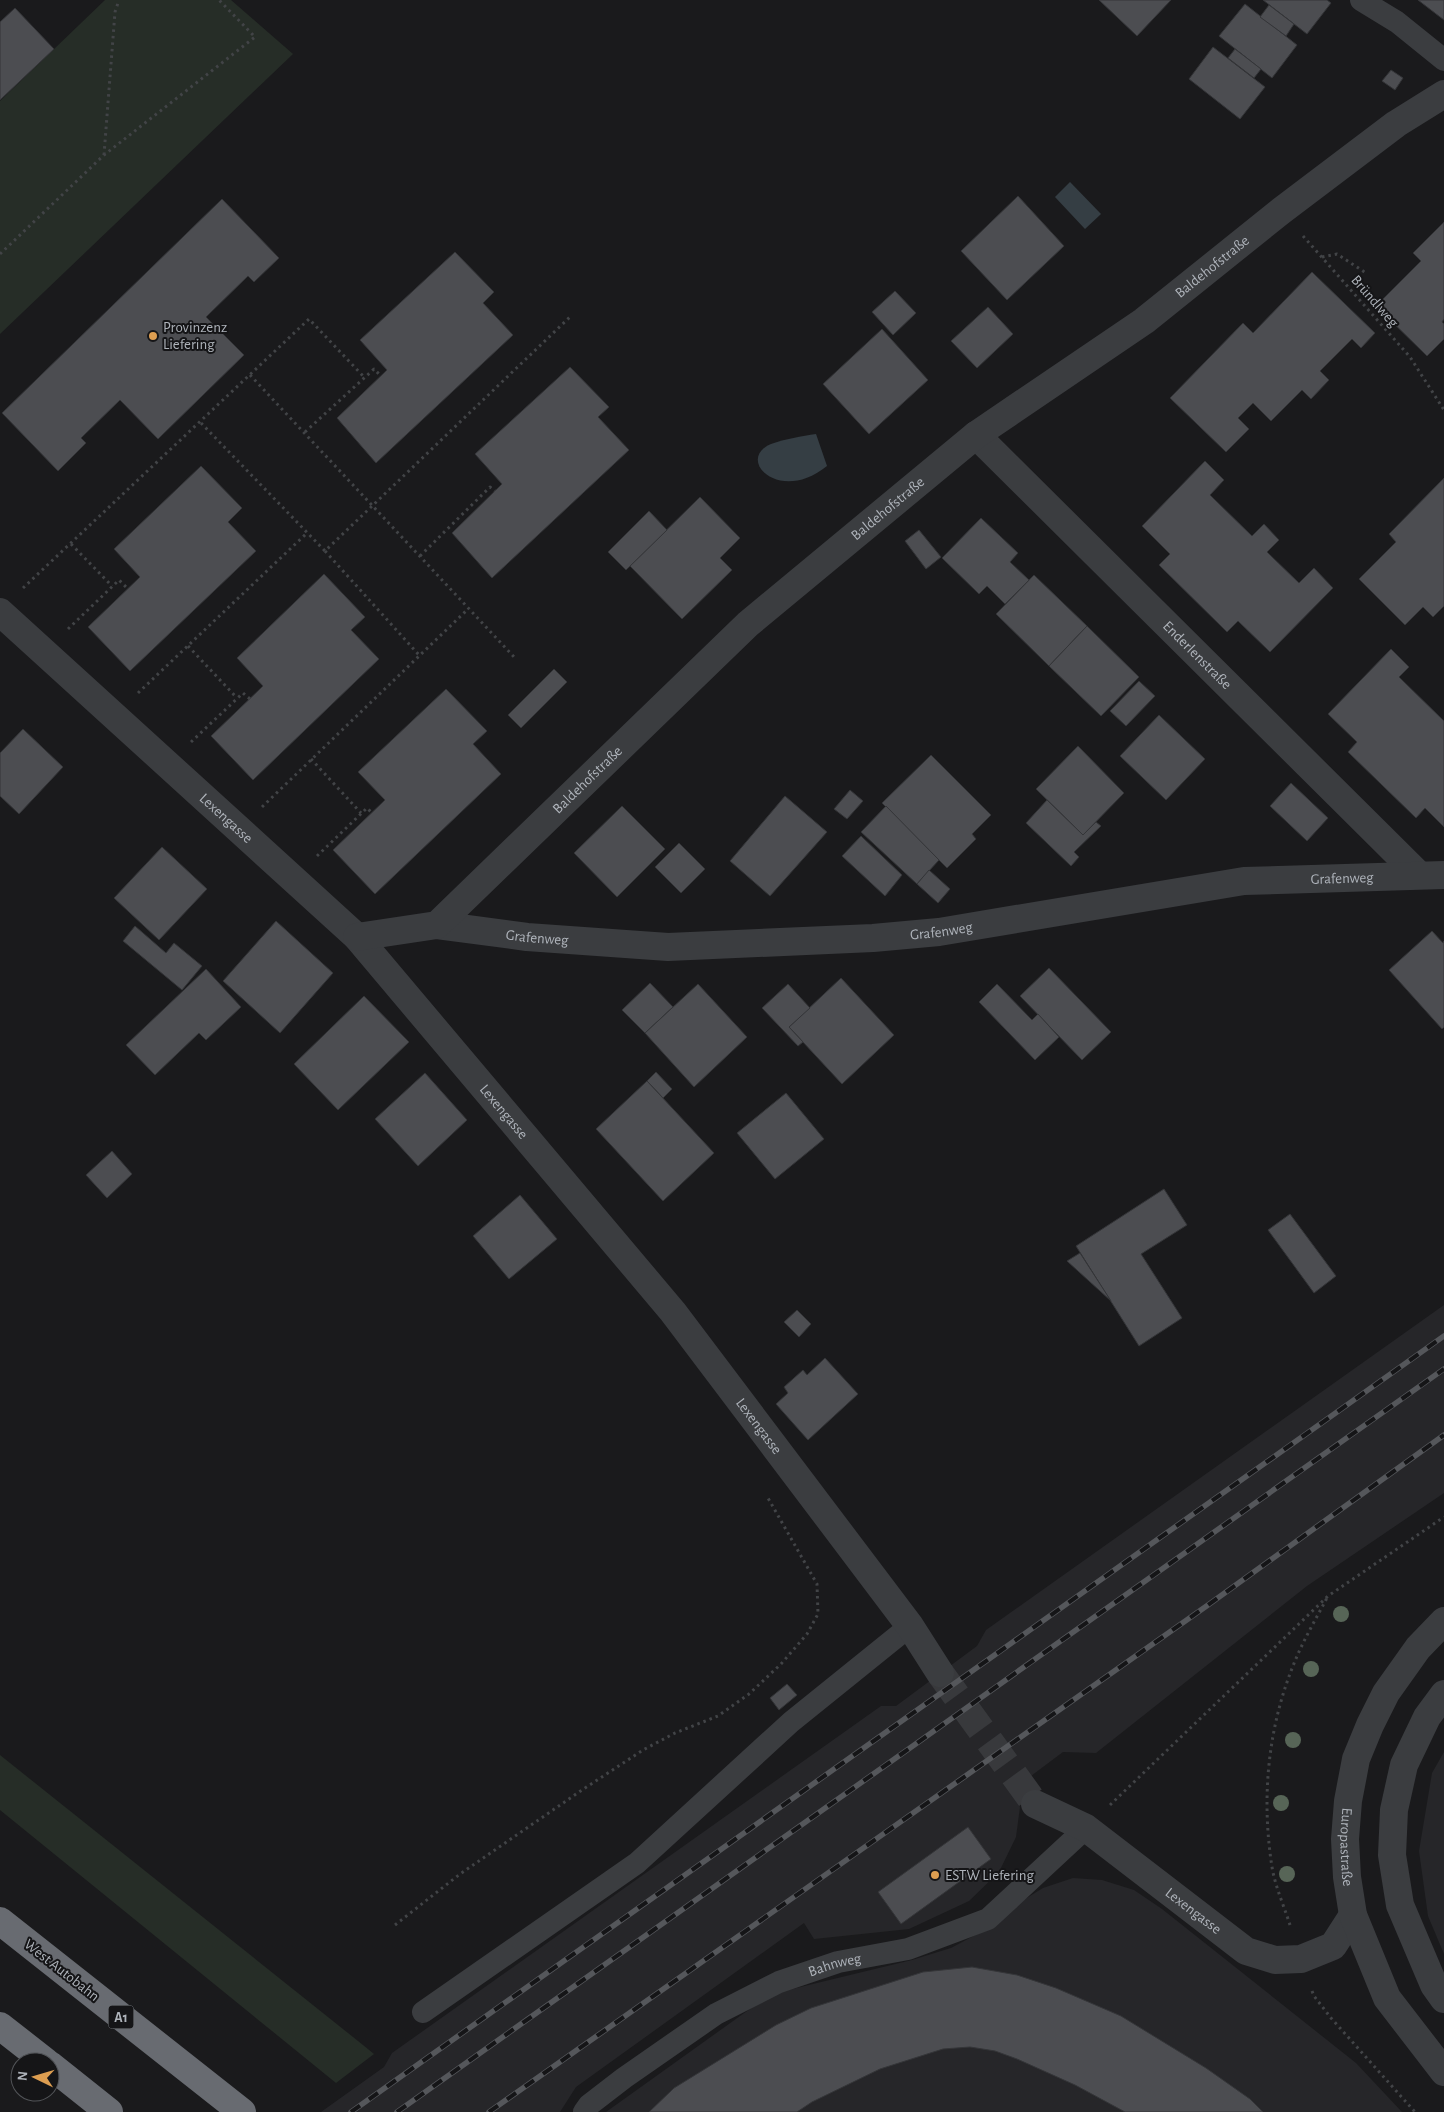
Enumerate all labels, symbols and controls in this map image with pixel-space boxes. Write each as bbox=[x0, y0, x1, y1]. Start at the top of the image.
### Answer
street label: Baldehofstraße bbox=[1172, 233, 1252, 301]
street label: Bründlweg bbox=[1348, 272, 1402, 331]
place label: Provinzenz Liefering bbox=[163, 320, 227, 352]
marker: Provinzenz Liefering bbox=[147, 330, 159, 342]
street label: Baldehofstraße bbox=[848, 474, 927, 543]
street label: Enderlenstraße bbox=[1160, 618, 1234, 692]
street label: Baldehofstraße bbox=[550, 743, 625, 817]
street label: Lexengasse bbox=[196, 791, 255, 846]
street label: Grafenweg bbox=[1310, 870, 1374, 887]
street label: Grafenweg bbox=[909, 919, 974, 943]
street label: Grafenweg bbox=[505, 927, 570, 948]
street label: Lexengasse bbox=[477, 1082, 531, 1142]
street label: Lexengasse bbox=[733, 1395, 785, 1457]
street label: Europastraße bbox=[1337, 1807, 1355, 1887]
place label: ESTW Liefering bbox=[945, 1868, 1034, 1883]
marker: ESTW Liefering bbox=[929, 1869, 941, 1881]
street label: Lexengasse bbox=[1162, 1885, 1224, 1937]
street label: West Autobahn bbox=[21, 1937, 102, 2004]
street label: Bahnweg bbox=[806, 1951, 863, 1979]
road number: A1 bbox=[108, 2005, 134, 2028]
north arrow bbox=[10, 2052, 60, 2102]
text: N bbox=[16, 2070, 30, 2081]

